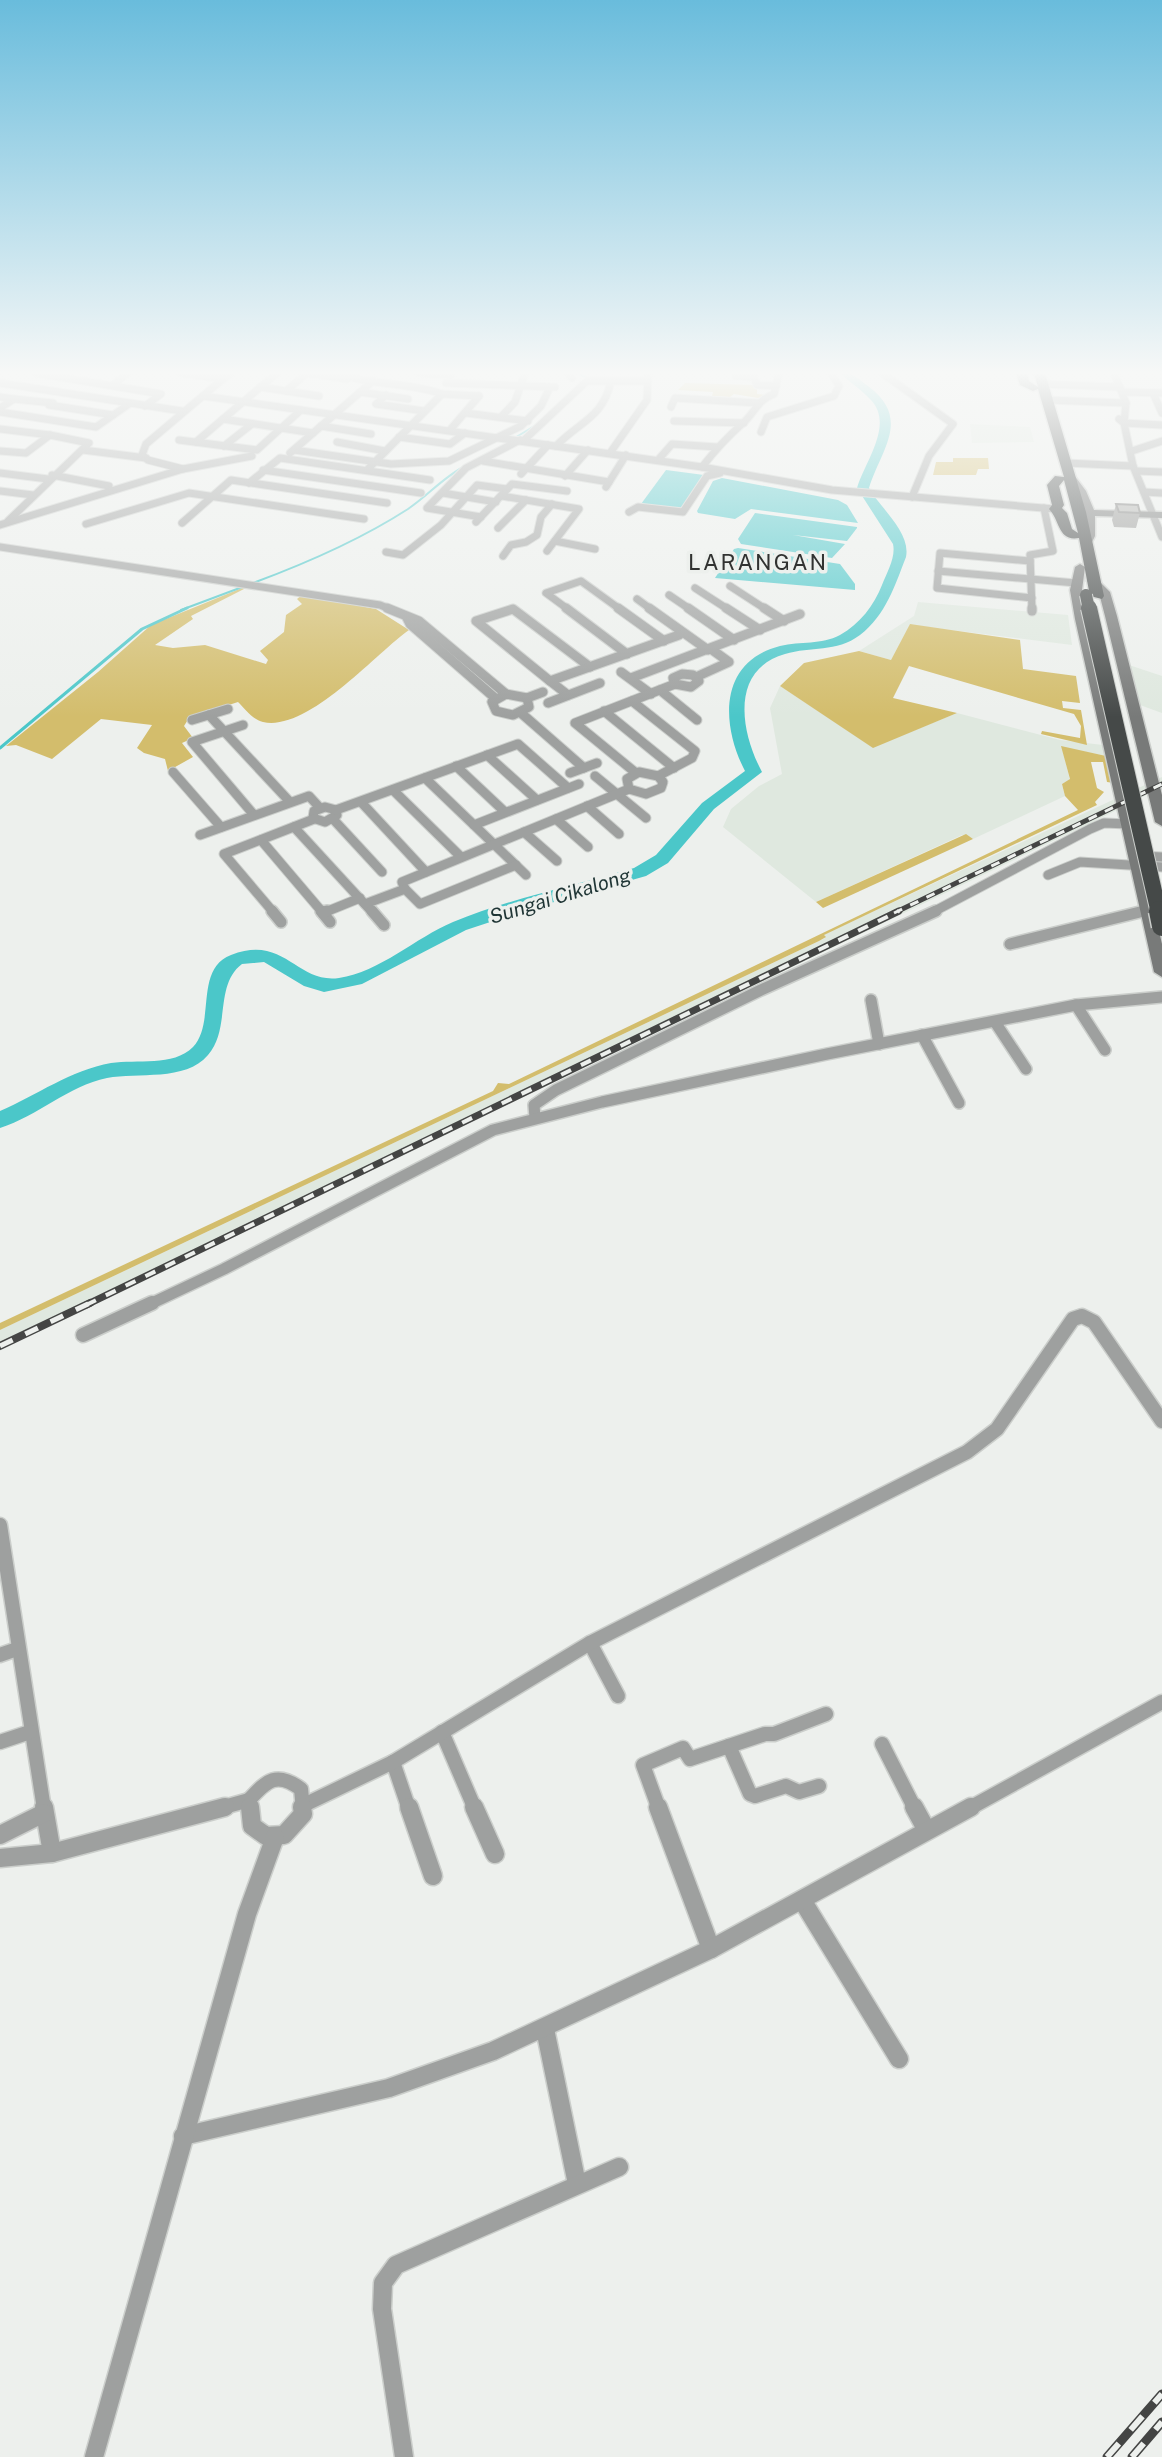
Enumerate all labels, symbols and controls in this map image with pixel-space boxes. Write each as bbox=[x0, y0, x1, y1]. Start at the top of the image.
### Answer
district label: LARANGAN bbox=[688, 549, 828, 575]
water label: Sungai Cikalong bbox=[486, 863, 634, 929]

